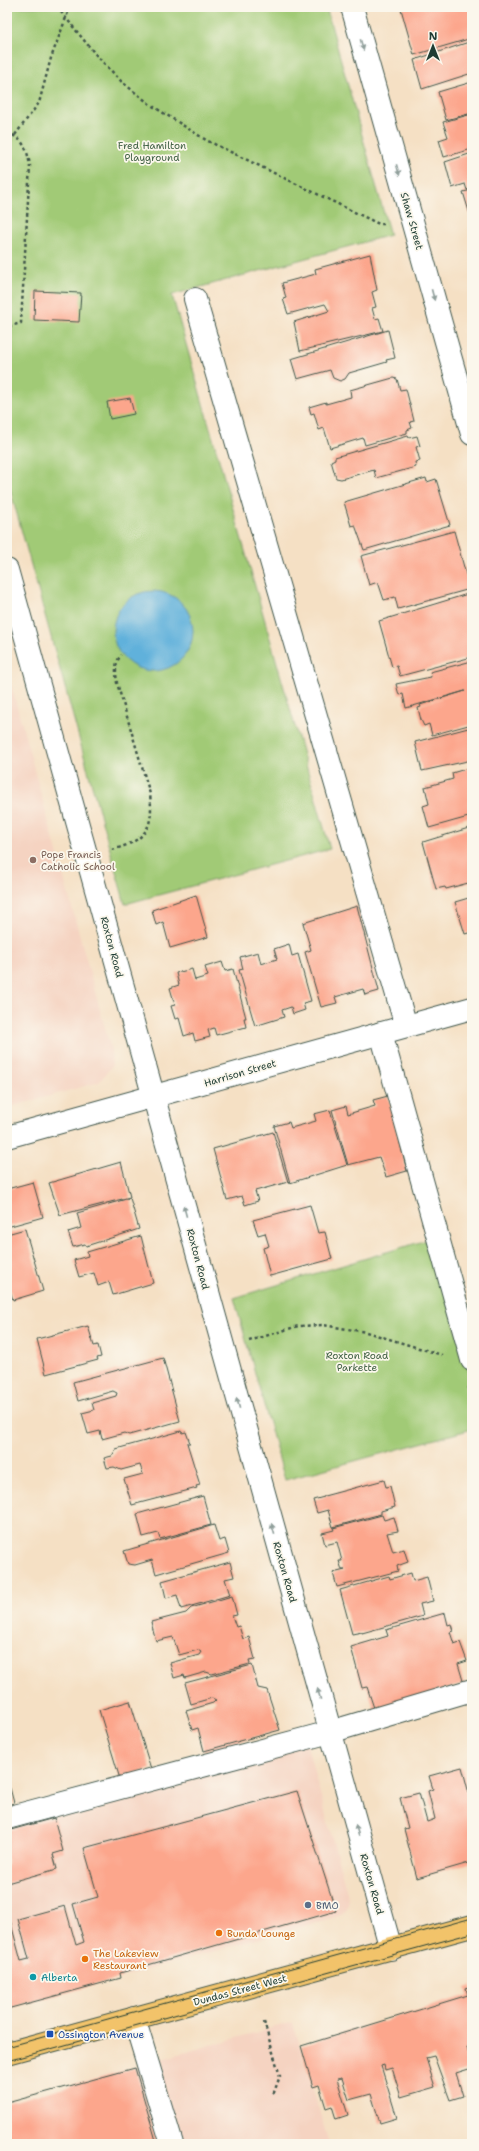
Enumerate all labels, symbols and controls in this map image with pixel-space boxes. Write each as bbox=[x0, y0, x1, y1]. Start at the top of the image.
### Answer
north arrow bbox=[413, 26, 453, 66]
text: N bbox=[429, 29, 438, 44]
one-way arrow bbox=[359, 39, 365, 51]
park label: Fred Hamilton Playground bbox=[118, 139, 186, 164]
one-way arrow bbox=[395, 164, 401, 176]
street label: Shaw Street bbox=[398, 191, 426, 251]
one-way arrow bbox=[430, 289, 436, 301]
place label: Pope Francis Catholic School bbox=[41, 848, 115, 873]
marker: Pope Francis Catholic School bbox=[28, 855, 38, 865]
street label: Roxton Road bbox=[98, 915, 127, 980]
street label: Harrison Street bbox=[202, 1056, 278, 1090]
one-way arrow bbox=[181, 1204, 187, 1217]
street label: Roxton Road bbox=[184, 1227, 213, 1292]
park label: Roxton Road Parkette bbox=[326, 1349, 389, 1374]
one-way arrow bbox=[235, 1397, 241, 1409]
one-way arrow bbox=[270, 1522, 276, 1534]
street label: Roxton Road bbox=[270, 1540, 300, 1605]
one-way arrow bbox=[316, 1688, 322, 1700]
one-way arrow bbox=[354, 1824, 360, 1836]
street label: Roxton Road bbox=[357, 1852, 387, 1917]
place label: BMO bbox=[316, 1899, 339, 1912]
marker: BMO bbox=[303, 1900, 313, 1910]
place label: Bunda Lounge bbox=[227, 1927, 296, 1940]
marker: Bunda Lounge bbox=[214, 1928, 224, 1938]
place label: The Lakeview Restaurant bbox=[93, 1947, 159, 1972]
marker: The Lakeview Restaurant bbox=[80, 1954, 90, 1964]
place label: Alberta bbox=[41, 1971, 78, 1984]
street label: Dundas Street West bbox=[192, 1971, 288, 2009]
marker: Alberta bbox=[28, 1972, 38, 1982]
place label: Ossington Avenue bbox=[58, 2028, 145, 2041]
marker: Ossington Avenue bbox=[45, 2029, 55, 2039]

